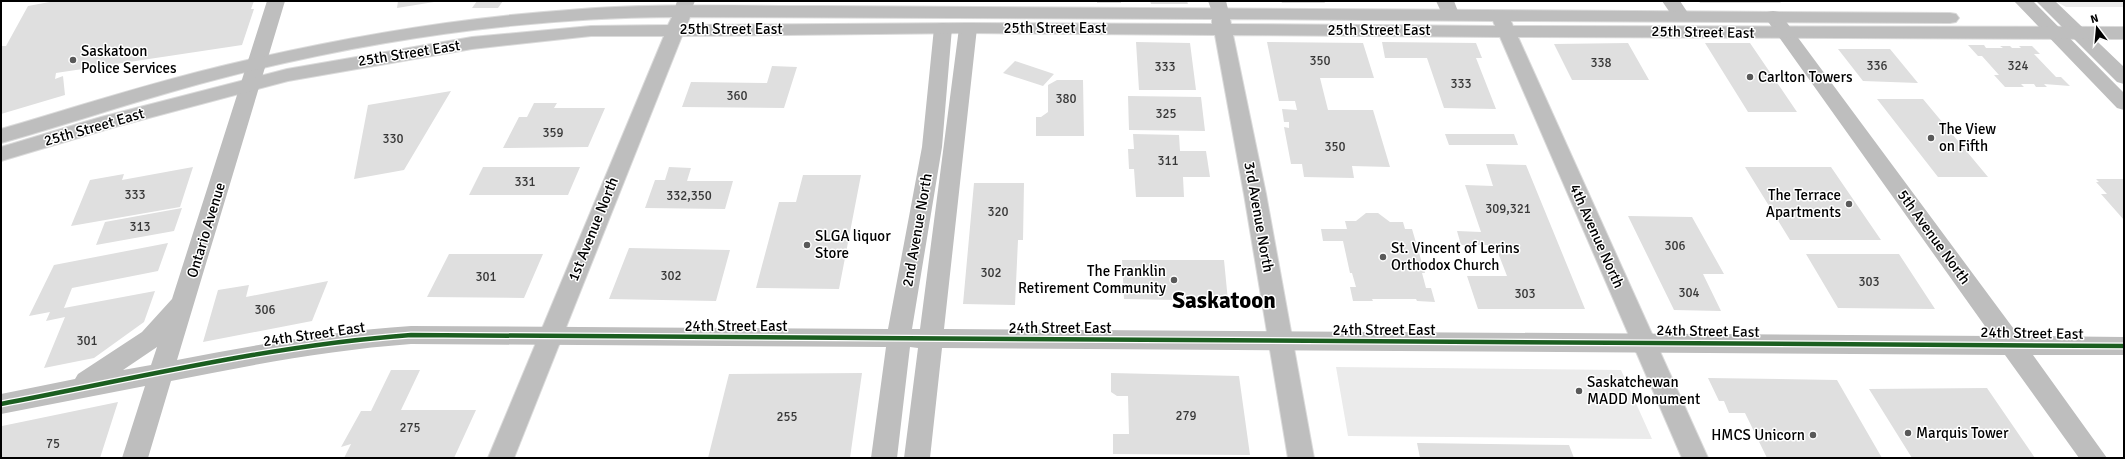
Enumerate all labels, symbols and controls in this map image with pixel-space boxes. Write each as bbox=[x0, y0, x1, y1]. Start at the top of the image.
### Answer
north arrow bbox=[2077, 8, 2117, 48]
text: N bbox=[2089, 12, 2100, 26]
street label: 25th Street East bbox=[1003, 19, 1107, 37]
street label: 25th Street East bbox=[679, 20, 783, 38]
street label: 25th Street East bbox=[1327, 21, 1431, 39]
street label: 25th Street East bbox=[1651, 22, 1755, 42]
street label: 25th Street East bbox=[357, 36, 461, 70]
place label: Saskatoon Police Services bbox=[81, 42, 177, 77]
house number: 350 bbox=[1309, 53, 1331, 69]
marker: Saskatoon Police Services bbox=[68, 55, 78, 65]
house number: 338 bbox=[1590, 55, 1612, 71]
house number: 336 bbox=[1866, 58, 1888, 74]
house number: 324 bbox=[2007, 58, 2029, 74]
house number: 333 bbox=[1154, 59, 1176, 75]
place label: Carlton Towers bbox=[1758, 68, 1853, 86]
marker: Carlton Towers bbox=[1745, 72, 1755, 82]
house number: 333 bbox=[1450, 76, 1472, 92]
house number: 360 bbox=[726, 88, 748, 104]
house number: 380 bbox=[1055, 91, 1077, 107]
street label: 25th Street East bbox=[42, 104, 146, 150]
house number: 325 bbox=[1155, 106, 1177, 122]
place label: The View on Fifth bbox=[1939, 120, 1996, 155]
house number: 359 bbox=[542, 125, 564, 141]
house number: 330 bbox=[382, 131, 404, 147]
marker: The View on Fifth bbox=[1926, 133, 1936, 143]
house number: 350 bbox=[1324, 139, 1346, 155]
house number: 311 bbox=[1157, 153, 1179, 169]
street label: 3rd Avenue North bbox=[1240, 160, 1278, 274]
street label: 2nd Avenue North bbox=[898, 172, 936, 288]
house number: 331 bbox=[514, 174, 536, 190]
street label: 1st Avenue North bbox=[564, 174, 622, 284]
street label: Ontario Avenue bbox=[183, 180, 229, 280]
street label: 4th Avenue North bbox=[1566, 181, 1628, 291]
place label: The Terrace Apartments bbox=[1766, 186, 1841, 221]
street label: 5th Avenue North bbox=[1894, 186, 1974, 288]
house number: 333 bbox=[124, 187, 146, 203]
house number: 332,350 bbox=[666, 188, 712, 204]
marker: The Terrace Apartments bbox=[1844, 199, 1854, 209]
house number: 309,321 bbox=[1485, 201, 1531, 217]
house number: 320 bbox=[987, 204, 1009, 220]
house number: 313 bbox=[129, 219, 151, 235]
place label: SLGA liquor Store bbox=[815, 227, 891, 262]
house number: 306 bbox=[1664, 238, 1686, 254]
place label: St. Vincent of Lerins Orthodox Church bbox=[1391, 239, 1520, 274]
marker: SLGA liquor Store bbox=[802, 240, 812, 250]
marker: St. Vincent of Lerins Orthodox Church bbox=[1378, 252, 1388, 262]
place label: The Franklin Retirement Community bbox=[1018, 262, 1166, 297]
house number: 302 bbox=[980, 265, 1002, 281]
house number: 302 bbox=[660, 268, 682, 284]
house number: 301 bbox=[475, 269, 497, 285]
house number: 303 bbox=[1858, 274, 1880, 290]
marker: The Franklin Retirement Community bbox=[1169, 275, 1179, 285]
house number: 304 bbox=[1678, 285, 1700, 301]
district label: Saskatoon bbox=[1172, 286, 1276, 315]
house number: 303 bbox=[1514, 286, 1536, 302]
house number: 306 bbox=[254, 302, 276, 318]
street label: 24th Street East bbox=[684, 317, 788, 335]
street label: 24th Street East bbox=[262, 318, 366, 350]
street label: 24th Street East bbox=[1008, 319, 1112, 337]
street label: 24th Street East bbox=[1332, 321, 1436, 339]
street label: 24th Street East bbox=[1656, 321, 1760, 341]
street label: 24th Street East bbox=[1980, 323, 2084, 343]
house number: 301 bbox=[76, 333, 98, 349]
place label: Saskatchewan MADD Monument bbox=[1587, 373, 1700, 408]
marker: Saskatchewan MADD Monument bbox=[1574, 386, 1584, 396]
house number: 279 bbox=[1175, 408, 1197, 424]
house number: 255 bbox=[776, 409, 798, 425]
house number: 275 bbox=[399, 420, 421, 436]
place label: Marquis Tower bbox=[1916, 424, 2009, 442]
place label: HMCS Unicorn bbox=[1711, 426, 1805, 444]
marker: Marquis Tower bbox=[1903, 428, 1913, 438]
marker: HMCS Unicorn bbox=[1808, 430, 1818, 440]
house number: 75 bbox=[46, 436, 60, 452]

